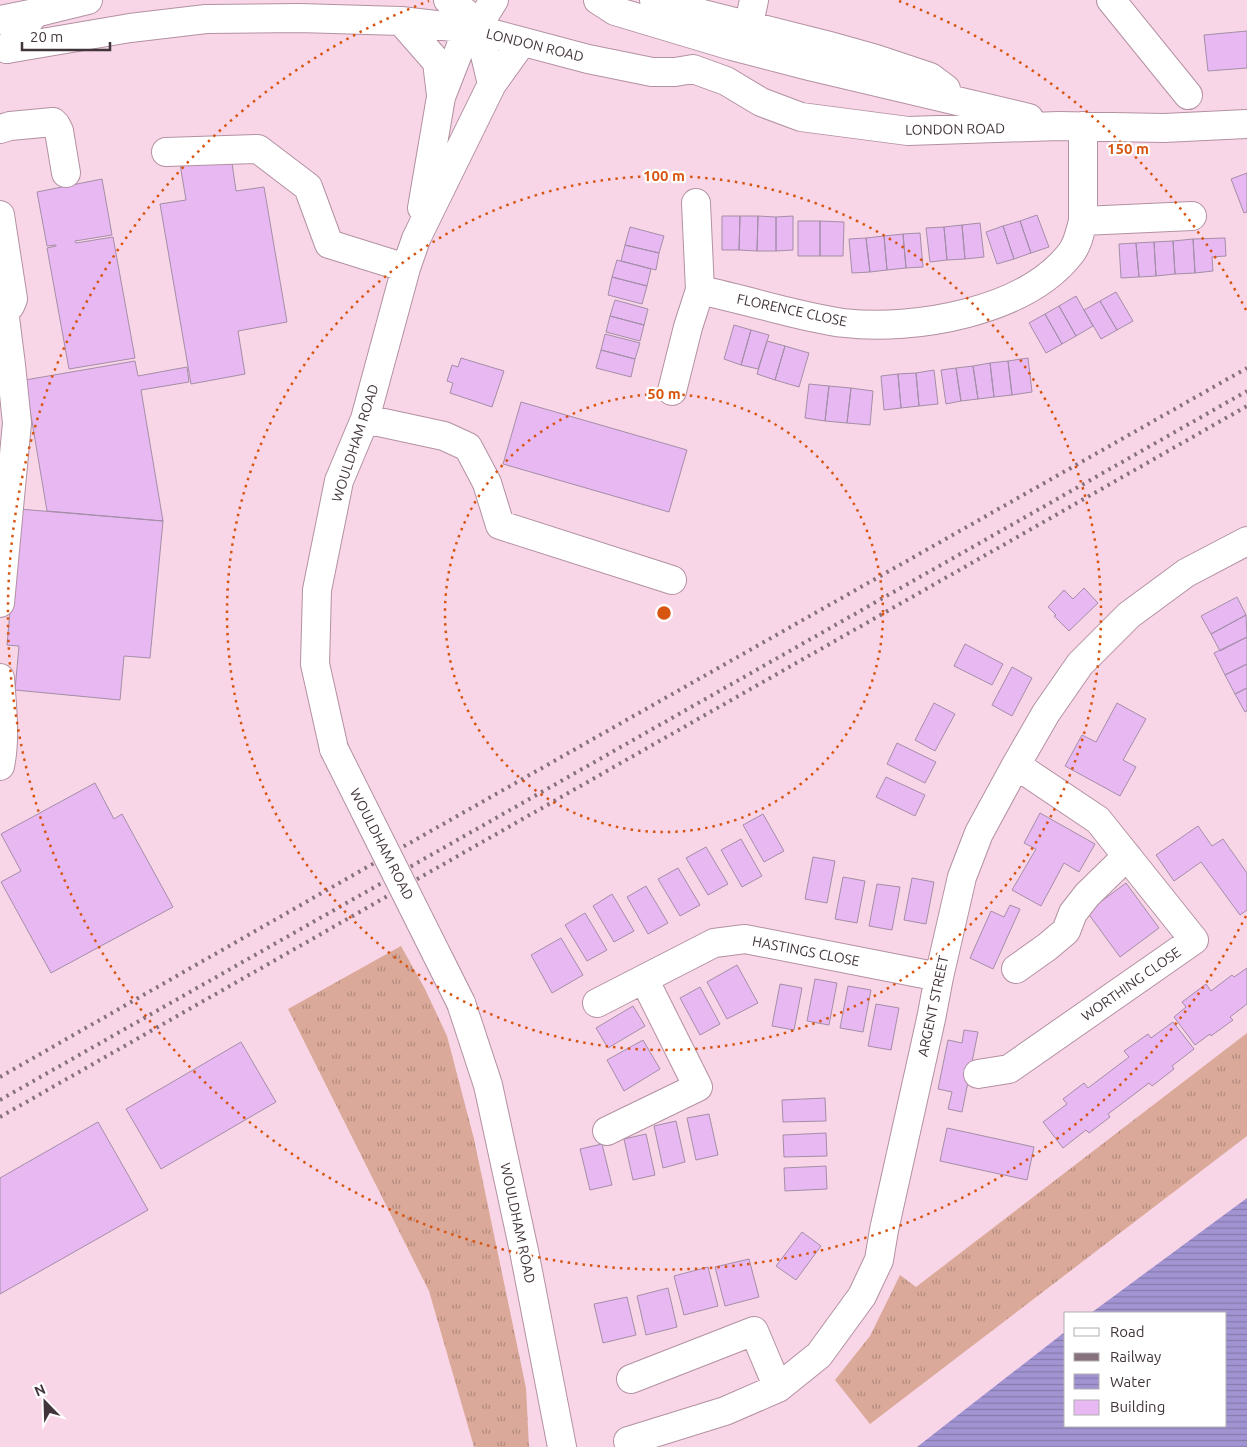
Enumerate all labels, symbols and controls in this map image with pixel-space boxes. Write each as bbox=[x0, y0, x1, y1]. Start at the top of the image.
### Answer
scale bar bbox=[22, 20, 110, 52]
street label: LONDON ROAD bbox=[485, 25, 586, 65]
text: 20 m bbox=[30, 28, 63, 45]
street label: LONDON ROAD bbox=[905, 120, 1005, 138]
text: 150 m bbox=[1107, 140, 1149, 157]
text: 100 m bbox=[643, 167, 685, 184]
street label: FLORENCE CLOSE bbox=[735, 290, 849, 330]
street label: WOULDHAM ROAD bbox=[328, 382, 382, 504]
text: 50 m bbox=[647, 385, 681, 402]
centre of rings bbox=[655, 604, 673, 622]
street label: WOULDHAM ROAD bbox=[347, 786, 417, 903]
street label: HASTINGS CLOSE bbox=[751, 933, 861, 969]
street label: WORTHING CLOSE bbox=[1078, 944, 1184, 1024]
street label: ARGENT STREET bbox=[914, 954, 952, 1058]
street label: WOULDHAM ROAD bbox=[497, 1161, 539, 1285]
legend bbox=[1064, 1312, 1227, 1427]
text: Road bbox=[1110, 1323, 1145, 1340]
text: Railway bbox=[1110, 1348, 1161, 1365]
text: Water bbox=[1110, 1373, 1151, 1390]
north arrow bbox=[20, 1377, 70, 1427]
text: N bbox=[32, 1381, 48, 1399]
text: Building bbox=[1110, 1398, 1165, 1415]

